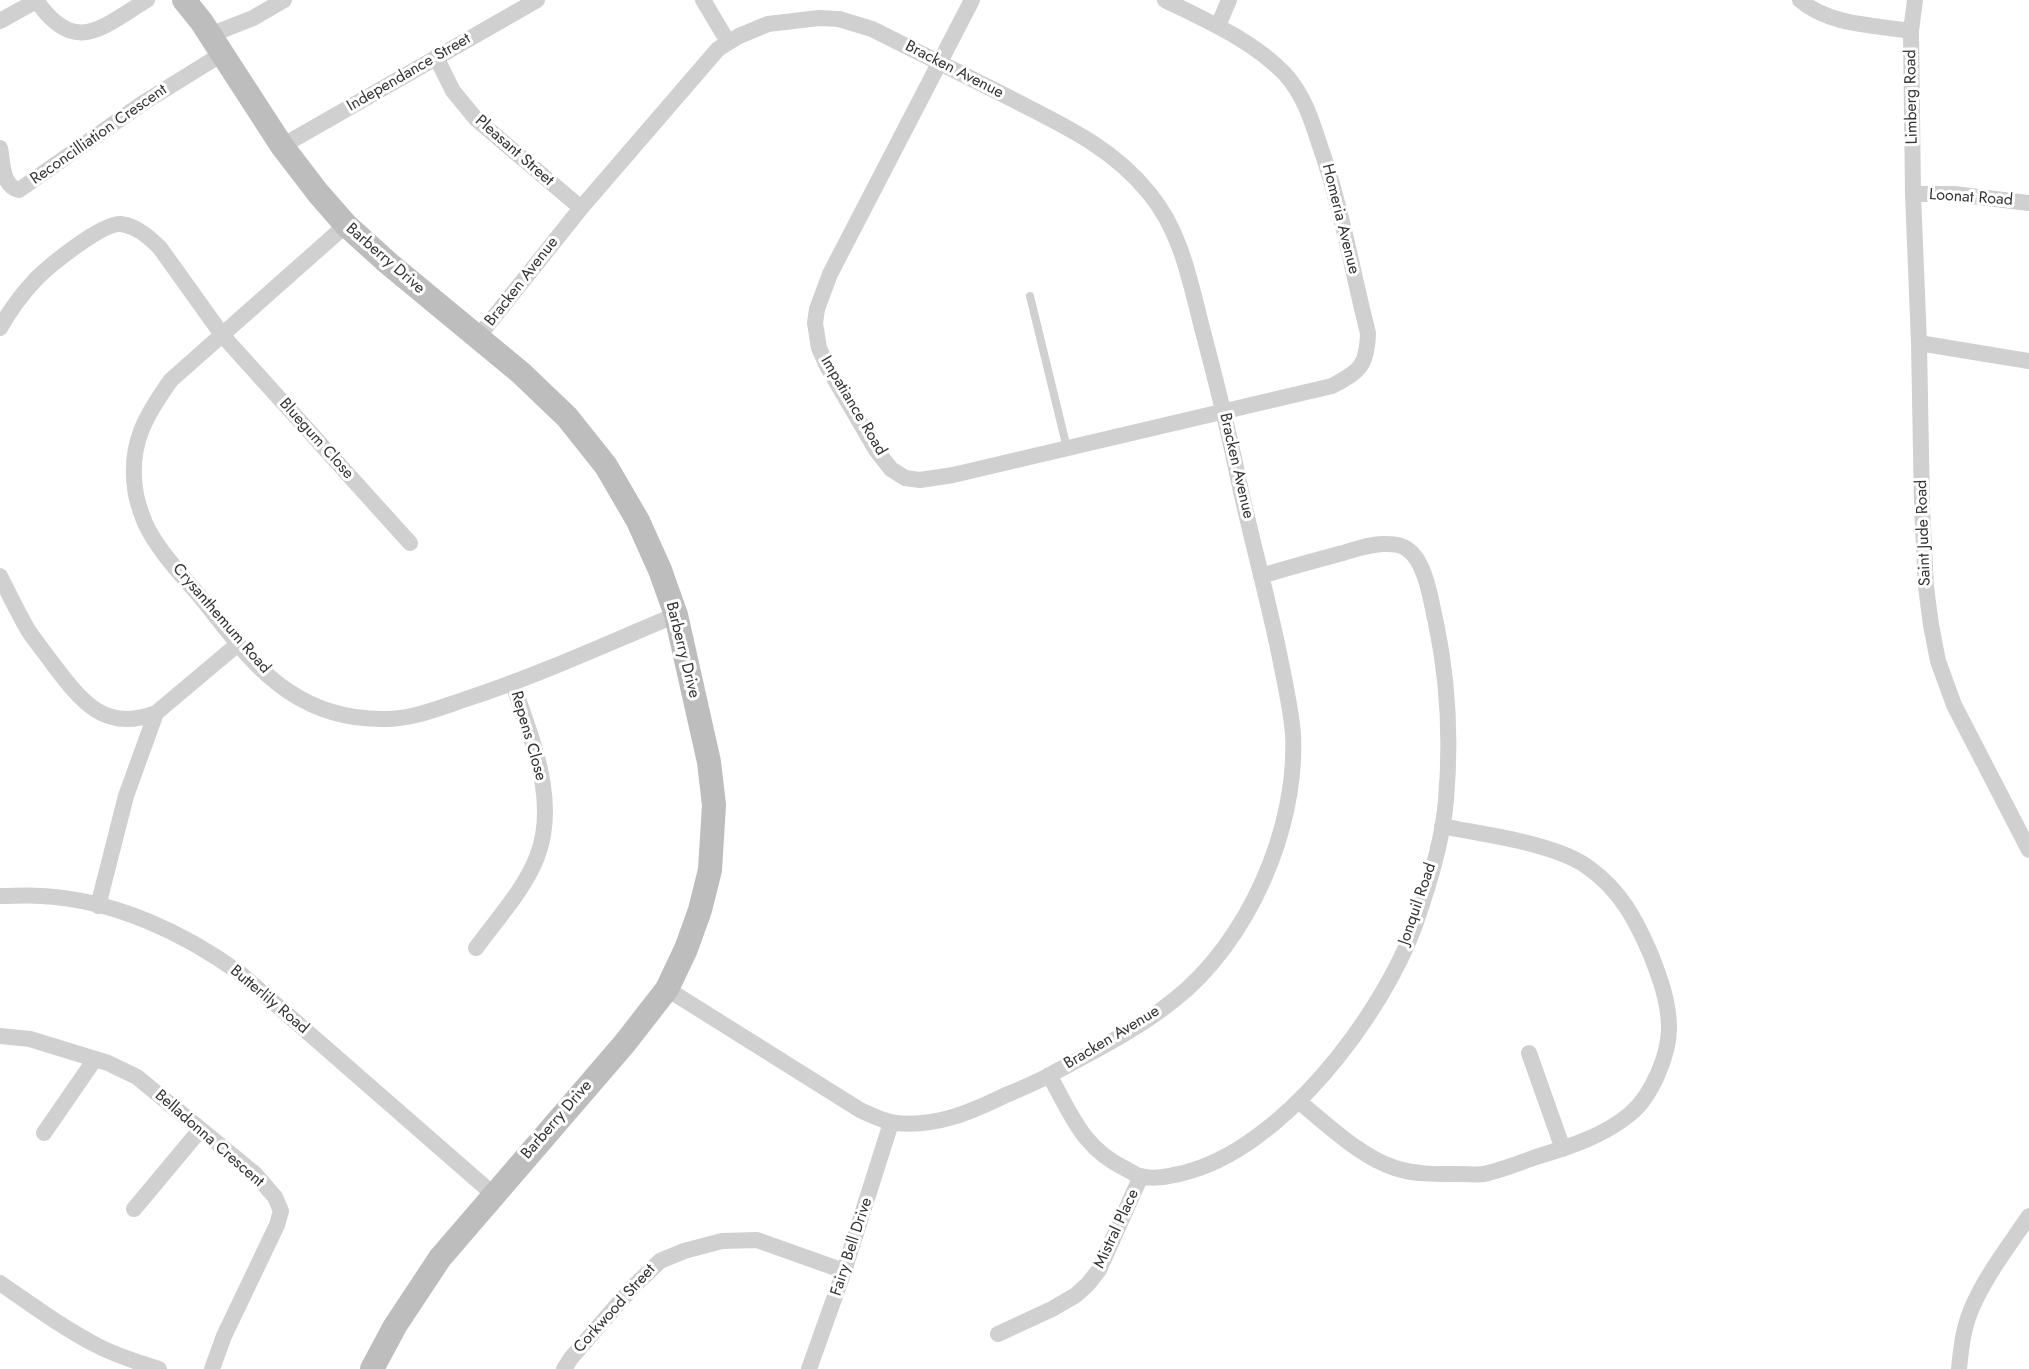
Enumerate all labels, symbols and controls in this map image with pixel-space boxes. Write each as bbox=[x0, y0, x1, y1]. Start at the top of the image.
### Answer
street label: Independance Street bbox=[344, 30, 474, 116]
street label: Bracken Avenue bbox=[902, 37, 1006, 103]
street label: Limberg Road bbox=[1902, 49, 1922, 145]
street label: Reconcilliation Crescent bbox=[27, 81, 171, 189]
street label: Pleasant Street bbox=[471, 112, 557, 190]
street label: Homeria Avenue bbox=[1317, 162, 1363, 276]
street label: Loonat Road bbox=[1928, 185, 2014, 211]
street label: Barberry Drive bbox=[342, 219, 428, 299]
street label: Bracken Avenue bbox=[481, 234, 563, 330]
street label: Impatiance Road bbox=[816, 353, 890, 459]
street label: Bluegum Close bbox=[275, 395, 357, 483]
street label: Bracken Avenue bbox=[1215, 411, 1257, 521]
street label: Saint Jude Road bbox=[1913, 479, 1935, 587]
street label: Crysanthemum Road bbox=[168, 560, 274, 678]
street label: Barberry Drive bbox=[661, 600, 703, 700]
street label: Repens Close bbox=[506, 689, 550, 783]
street label: Jonquil Road bbox=[1395, 860, 1441, 948]
street label: Butterlily Road bbox=[226, 962, 312, 1038]
street label: Bracken Avenue bbox=[1061, 1002, 1163, 1074]
street label: Barberry Drive bbox=[517, 1077, 597, 1163]
street label: Belladonna Crescent bbox=[150, 1086, 268, 1192]
street label: Mistral Place bbox=[1090, 1186, 1144, 1272]
street label: Fairy Bell Drive bbox=[827, 1195, 877, 1299]
street label: Corkwood Street bbox=[570, 1261, 660, 1357]

